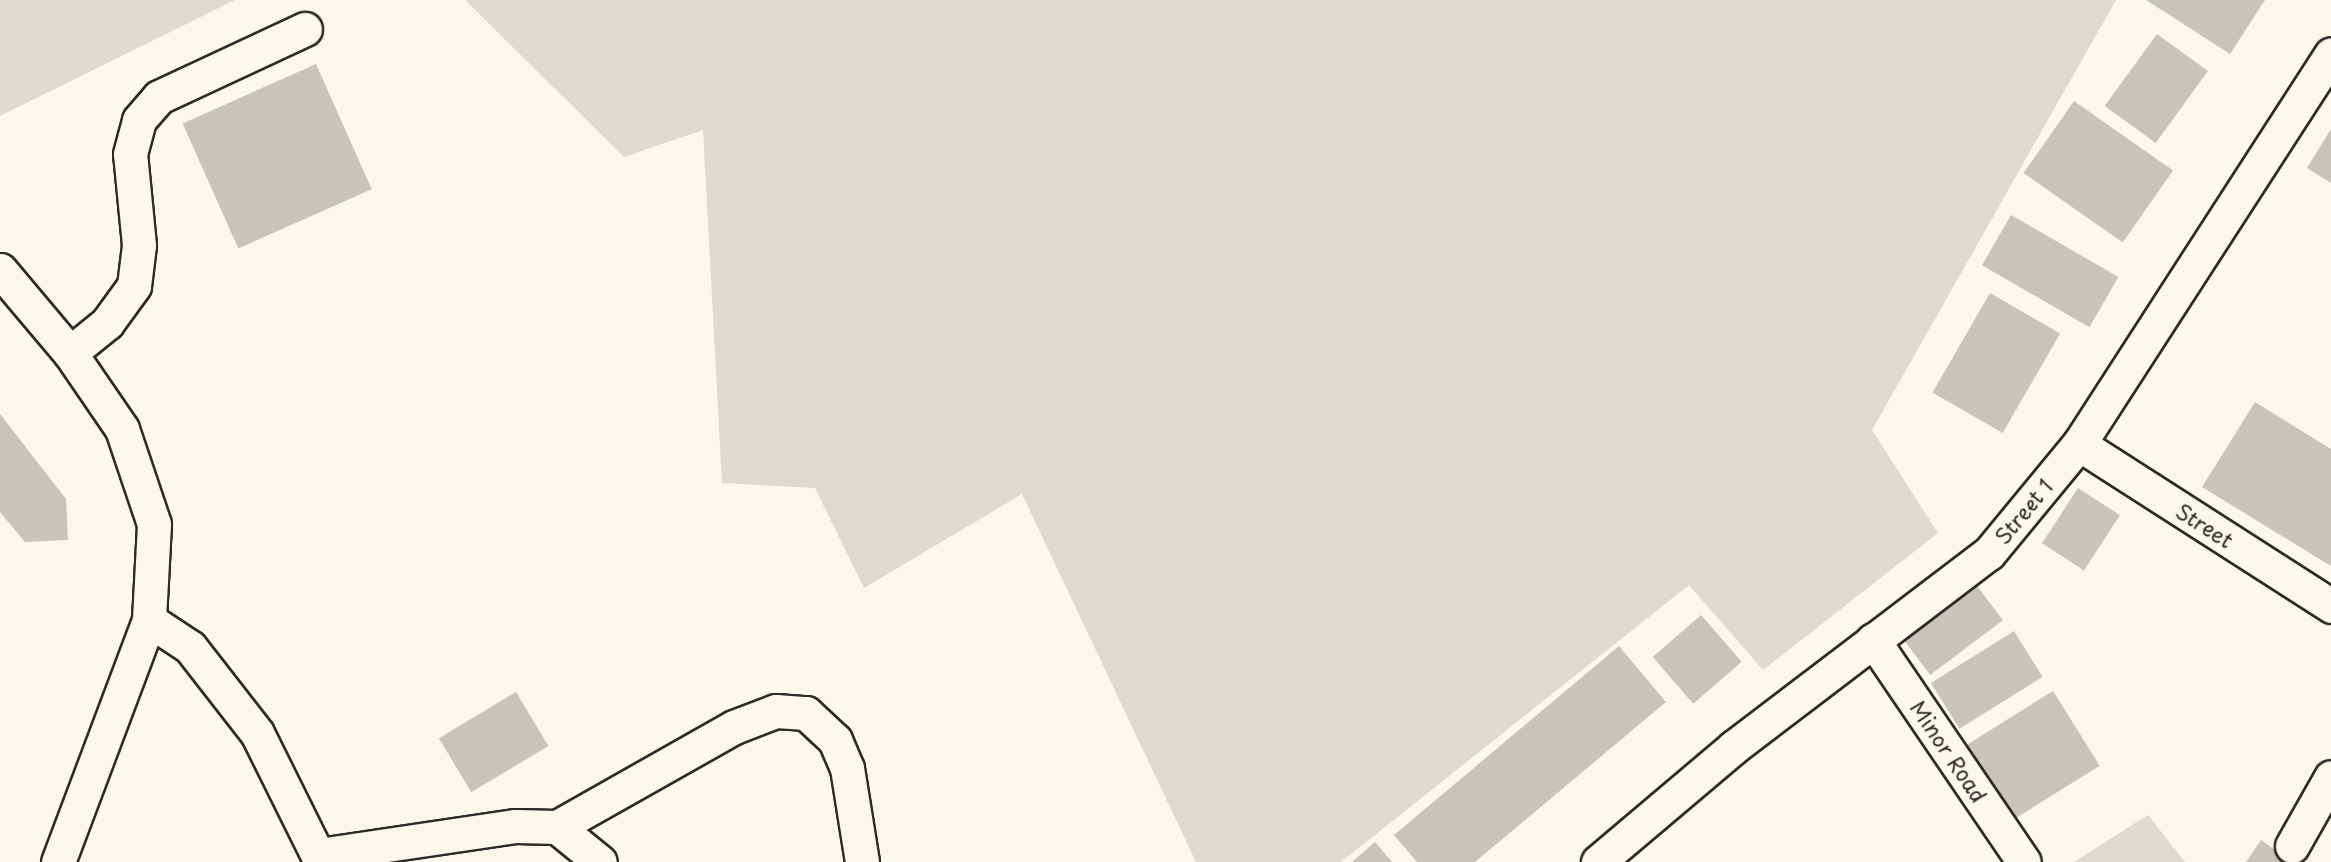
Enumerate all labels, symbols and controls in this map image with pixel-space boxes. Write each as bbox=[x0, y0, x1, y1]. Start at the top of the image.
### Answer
street label: Street 1 bbox=[1988, 473, 2058, 549]
street label: Street bbox=[2172, 497, 2238, 553]
street label: Minor Road bbox=[1906, 695, 1992, 807]

